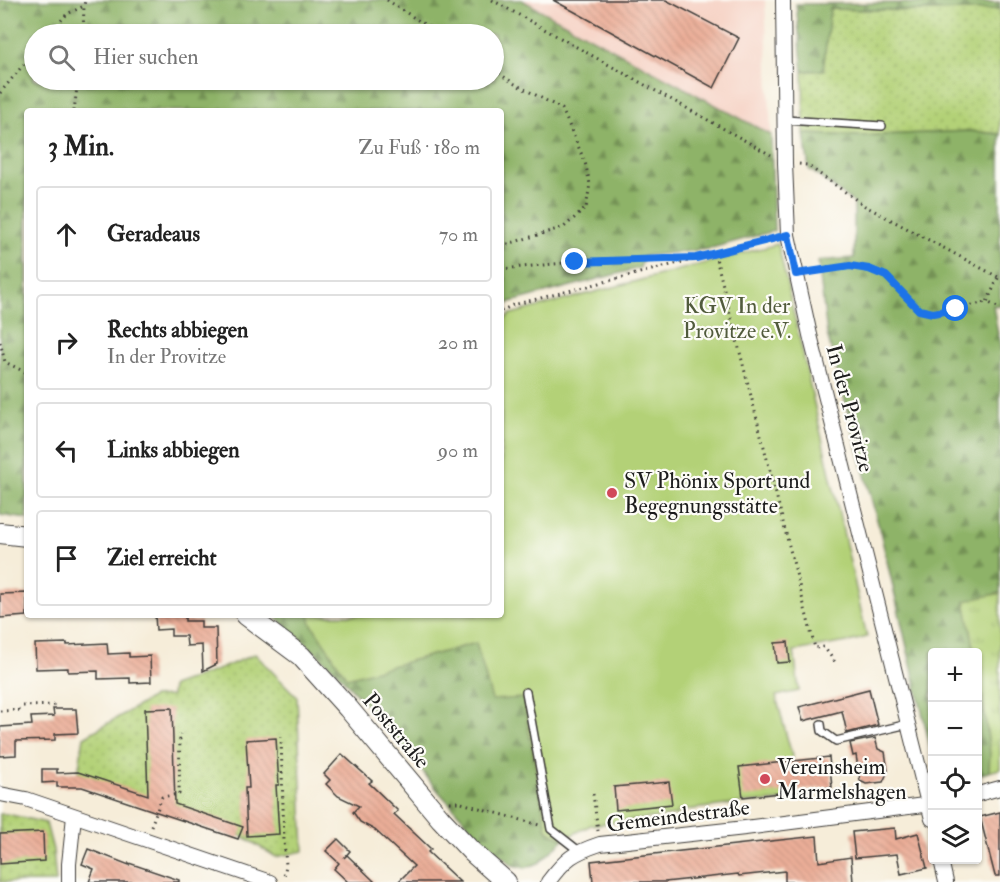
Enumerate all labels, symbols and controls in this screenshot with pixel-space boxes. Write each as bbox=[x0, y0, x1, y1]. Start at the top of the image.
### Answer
search box bbox=[24, 24, 504, 90]
icon: search bbox=[45, 41, 78, 74]
text: Hier suchen bbox=[93, 43, 199, 71]
text: 3 Min. bbox=[48, 131, 114, 163]
text: Zu Fuß · 180 m bbox=[358, 135, 480, 160]
icon: ahead bbox=[50, 218, 83, 251]
text: Geradeaus bbox=[107, 220, 200, 248]
text: 70 m bbox=[439, 222, 478, 247]
route end bbox=[561, 248, 587, 274]
park label: KGV In der Provitze e.V. bbox=[683, 292, 791, 345]
route start bbox=[942, 295, 968, 321]
text: Rechts abbiegen bbox=[107, 316, 248, 344]
icon: right bbox=[50, 326, 83, 359]
text: 20 m bbox=[438, 330, 478, 355]
street label: In der Provitze bbox=[820, 341, 881, 475]
text: In der Provitze bbox=[107, 344, 226, 369]
icon: left bbox=[50, 434, 83, 467]
text: Links abbiegen bbox=[107, 436, 240, 464]
text: 90 m bbox=[438, 438, 478, 463]
place label: SV Phönix Sport und Begegnungsstätte bbox=[624, 467, 811, 520]
marker: SV Phönix Sport und Begegnungsstätte bbox=[605, 486, 619, 500]
icon: arrive bbox=[50, 542, 83, 575]
text: Ziel erreicht bbox=[107, 544, 217, 572]
map controls bbox=[928, 648, 982, 864]
button: + bbox=[928, 648, 982, 702]
street label: Poststraße bbox=[356, 687, 436, 774]
button: − bbox=[928, 702, 982, 756]
place label: Vereinsheim Marmelshagen bbox=[777, 753, 907, 806]
button: locate bbox=[928, 756, 982, 810]
marker: Vereinsheim Marmelshagen bbox=[758, 772, 772, 786]
street label: Gemeindestraße bbox=[605, 793, 751, 839]
button: layers bbox=[928, 810, 982, 864]

